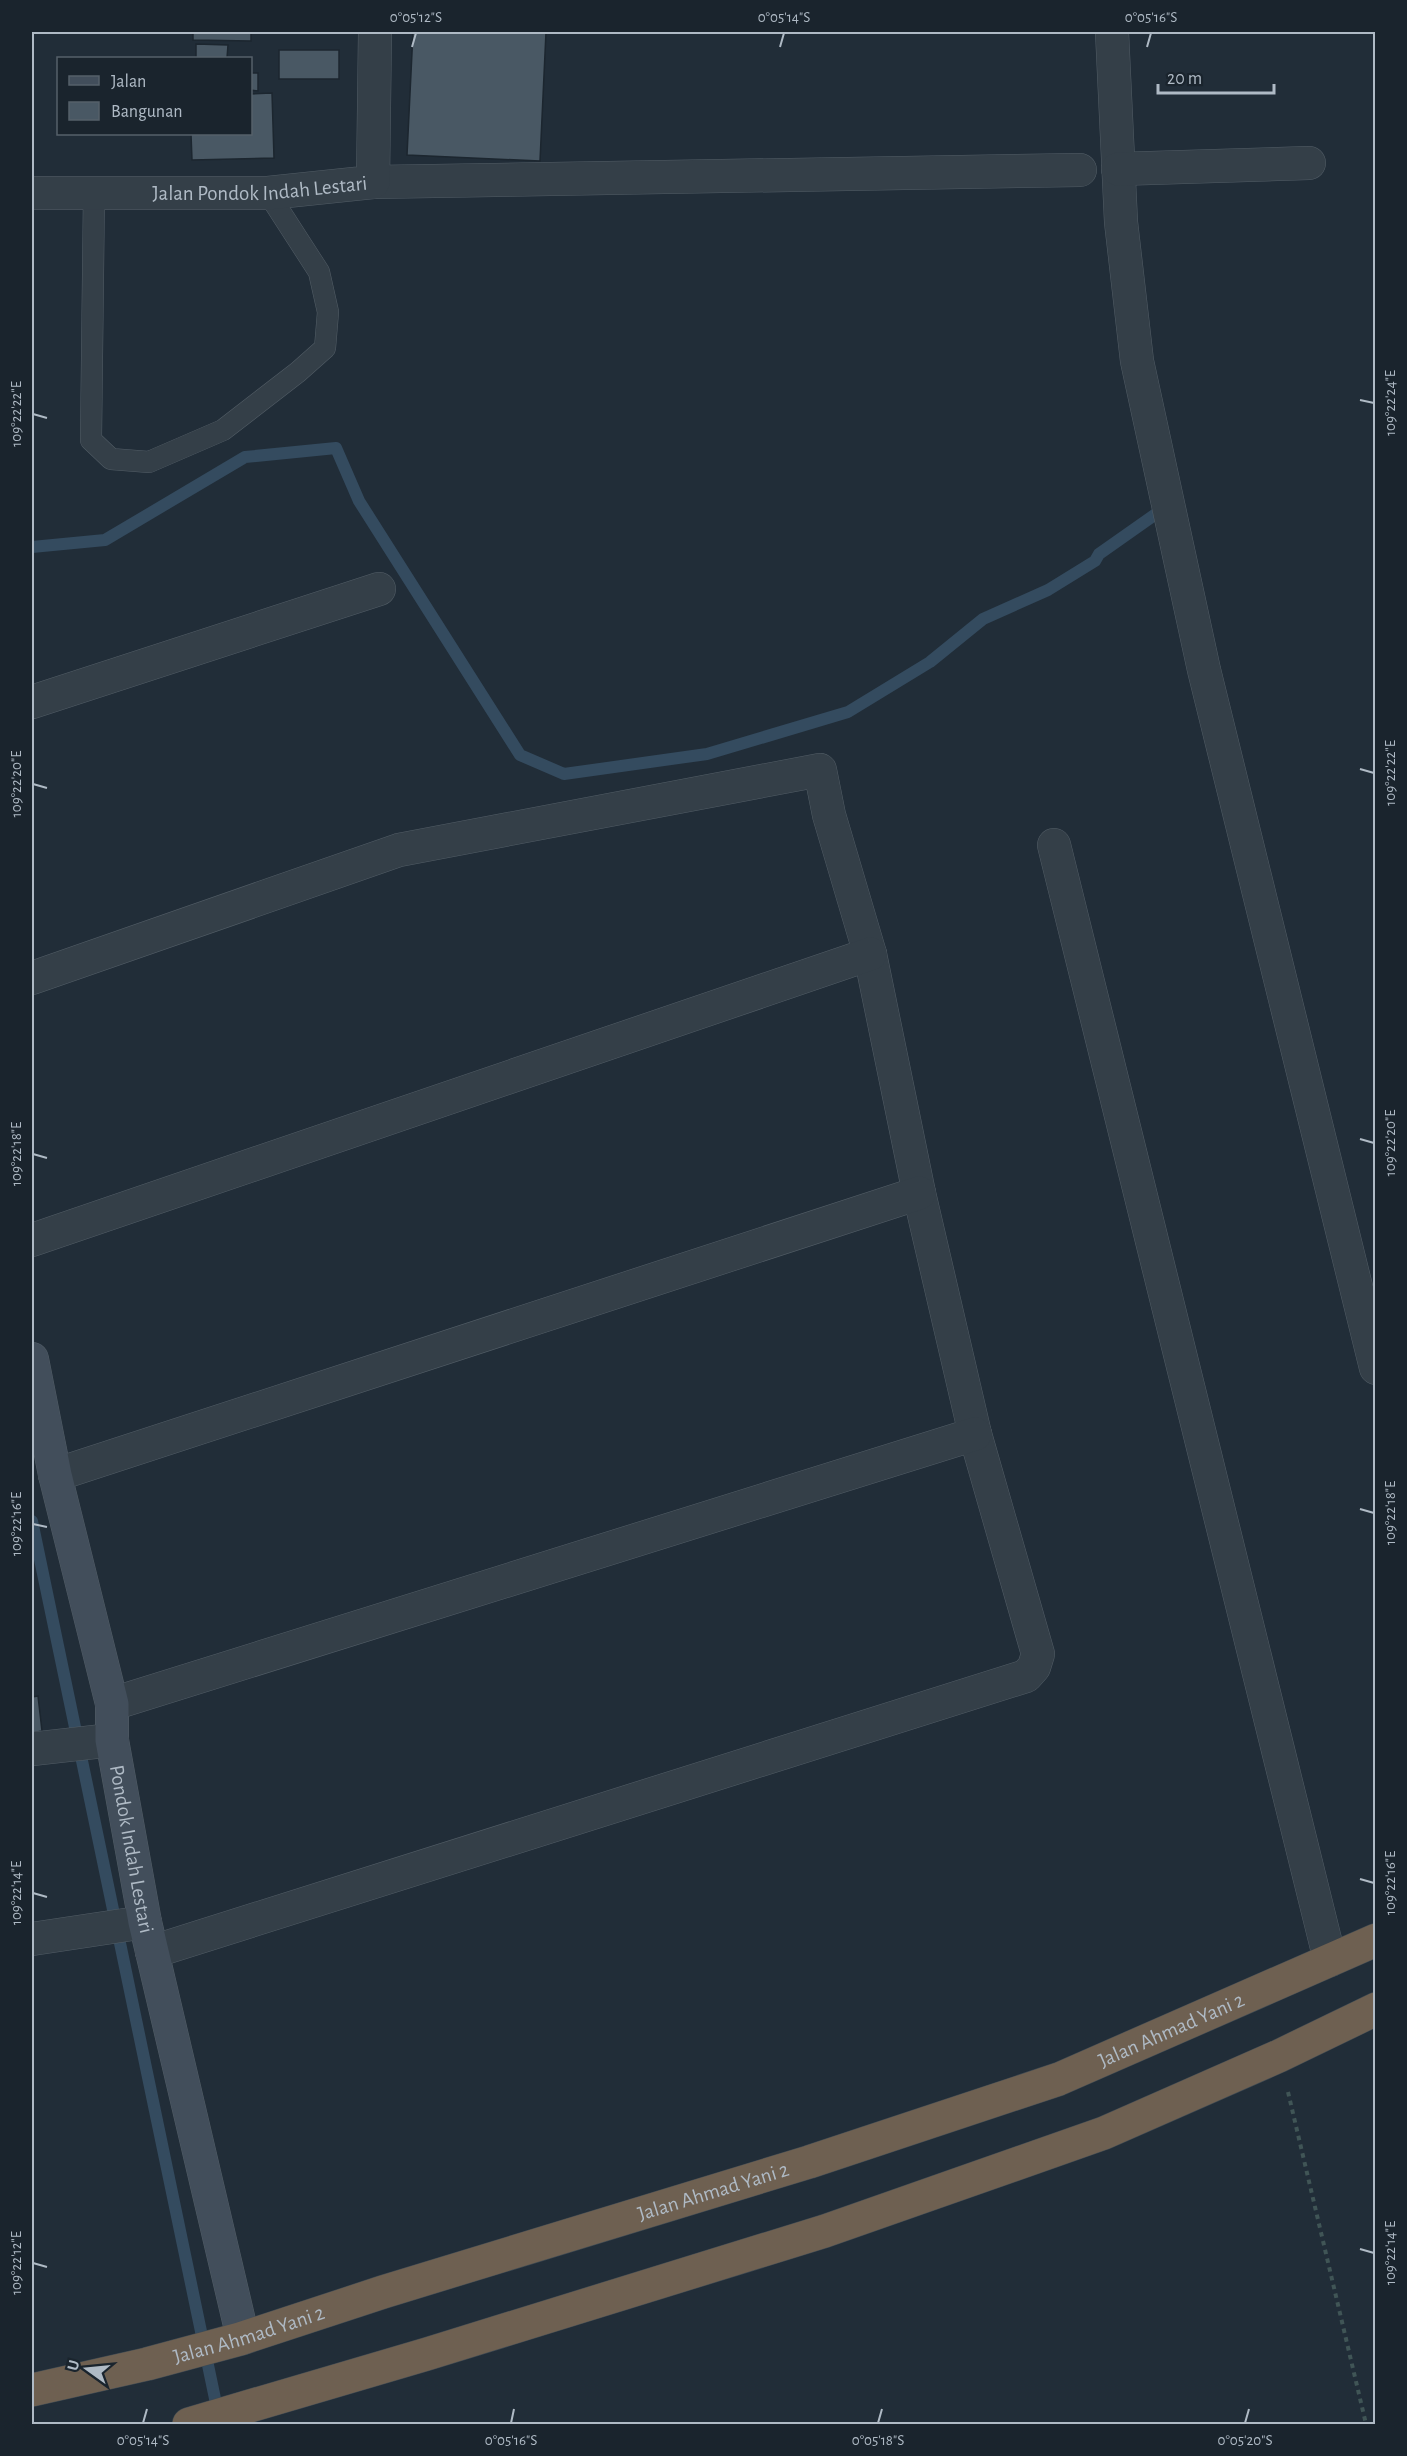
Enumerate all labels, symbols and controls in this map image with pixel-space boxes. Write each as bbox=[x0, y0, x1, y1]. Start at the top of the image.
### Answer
text: 0°05'12"S bbox=[390, 10, 442, 25]
text: 0°05'14"S bbox=[758, 10, 810, 25]
text: 0°05'16"S bbox=[1125, 10, 1177, 25]
legend bbox=[57, 57, 252, 135]
scale bar bbox=[1158, 57, 1274, 95]
text: 20 m bbox=[1167, 70, 1202, 88]
text: Jalan bbox=[111, 73, 146, 91]
text: Bangunan bbox=[111, 103, 183, 121]
street label: Jalan Pondok Indah Lestari bbox=[152, 172, 368, 204]
text: 109°22'24"E bbox=[1383, 370, 1398, 436]
text: 109°22'22"E bbox=[9, 381, 24, 447]
text: 109°22'22"E bbox=[1383, 740, 1398, 806]
text: 109°22'20"E bbox=[9, 751, 24, 817]
text: 109°22'20"E bbox=[1383, 1110, 1398, 1176]
text: 109°22'18"E bbox=[9, 1122, 24, 1186]
text: 109°22'18"E bbox=[1383, 1481, 1398, 1545]
text: 109°22'16"E bbox=[9, 1492, 24, 1556]
street label: Pondok Indah Lestari bbox=[106, 1763, 158, 1935]
text: 109°22'16"E bbox=[1383, 1851, 1398, 1915]
text: 109°22'14"E bbox=[9, 1861, 24, 1925]
street label: Jalan Ahmad Yani 2 bbox=[1095, 1989, 1247, 2071]
street label: Jalan Ahmad Yani 2 bbox=[635, 2158, 791, 2224]
text: 109°22'14"E bbox=[1383, 2221, 1398, 2285]
text: 109°22'12"E bbox=[9, 2231, 24, 2295]
street label: Jalan Ahmad Yani 2 bbox=[171, 2301, 327, 2367]
north arrow bbox=[57, 2339, 117, 2399]
text: U bbox=[64, 2358, 83, 2372]
text: 0°05'14"S bbox=[117, 2433, 169, 2448]
text: 0°05'16"S bbox=[485, 2433, 537, 2448]
text: 0°05'18"S bbox=[852, 2433, 904, 2448]
text: 0°05'20"S bbox=[1217, 2433, 1273, 2448]

